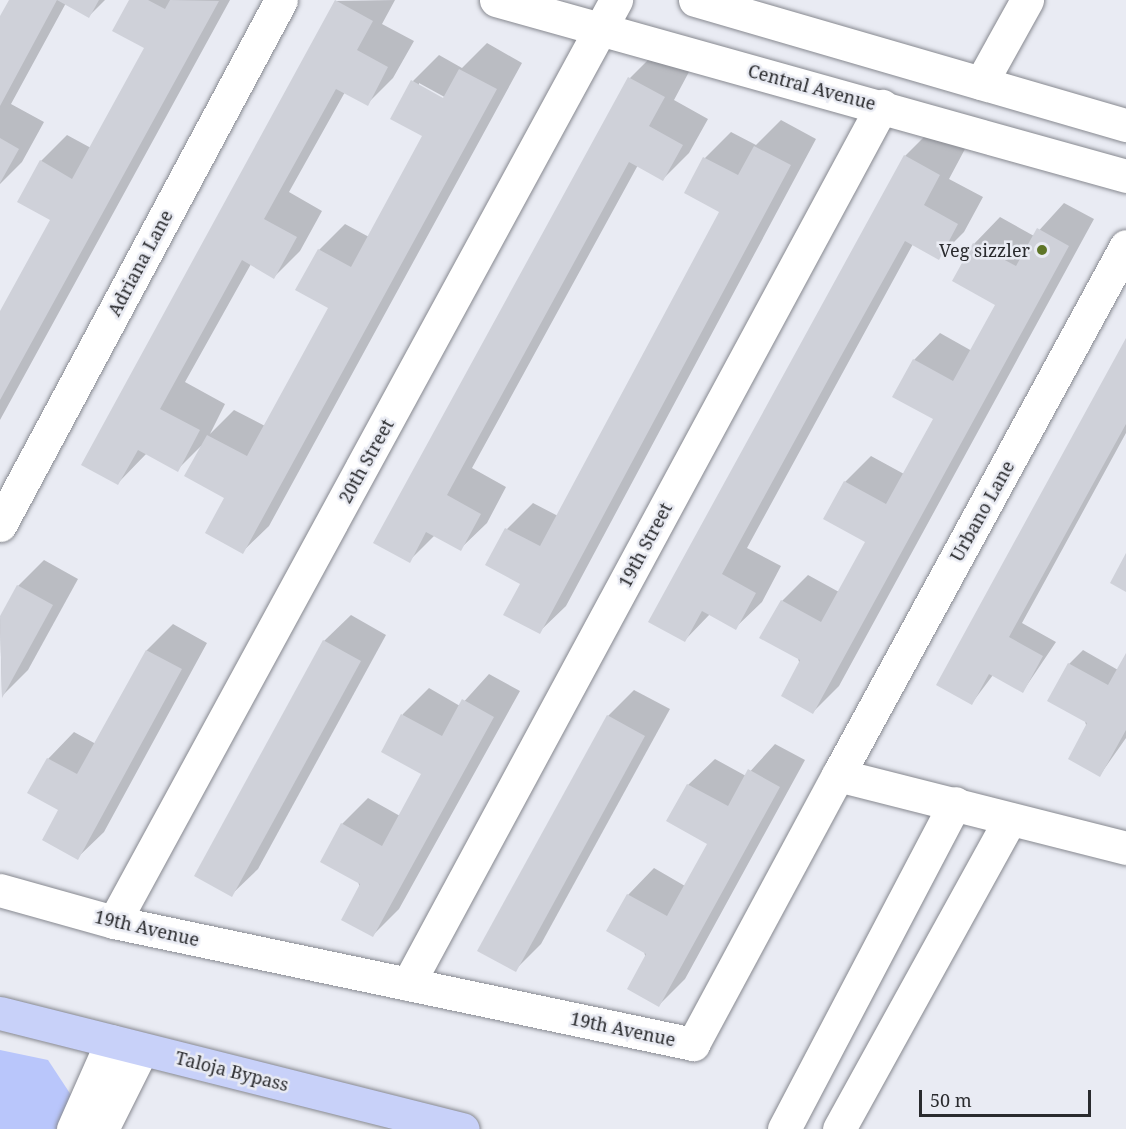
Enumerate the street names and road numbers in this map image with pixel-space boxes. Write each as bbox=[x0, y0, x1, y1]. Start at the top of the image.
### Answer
street label: Central Avenue bbox=[746, 60, 878, 114]
street label: Adriana Lane bbox=[103, 206, 177, 320]
street label: 20th Street bbox=[334, 415, 398, 507]
street label: Urbano Lane bbox=[945, 457, 1019, 565]
street label: 19th Street bbox=[614, 499, 676, 591]
street label: 19th Avenue bbox=[92, 905, 202, 951]
street label: 19th Avenue bbox=[568, 1007, 678, 1051]
street label: Taloja Bypass bbox=[173, 1047, 291, 1095]

